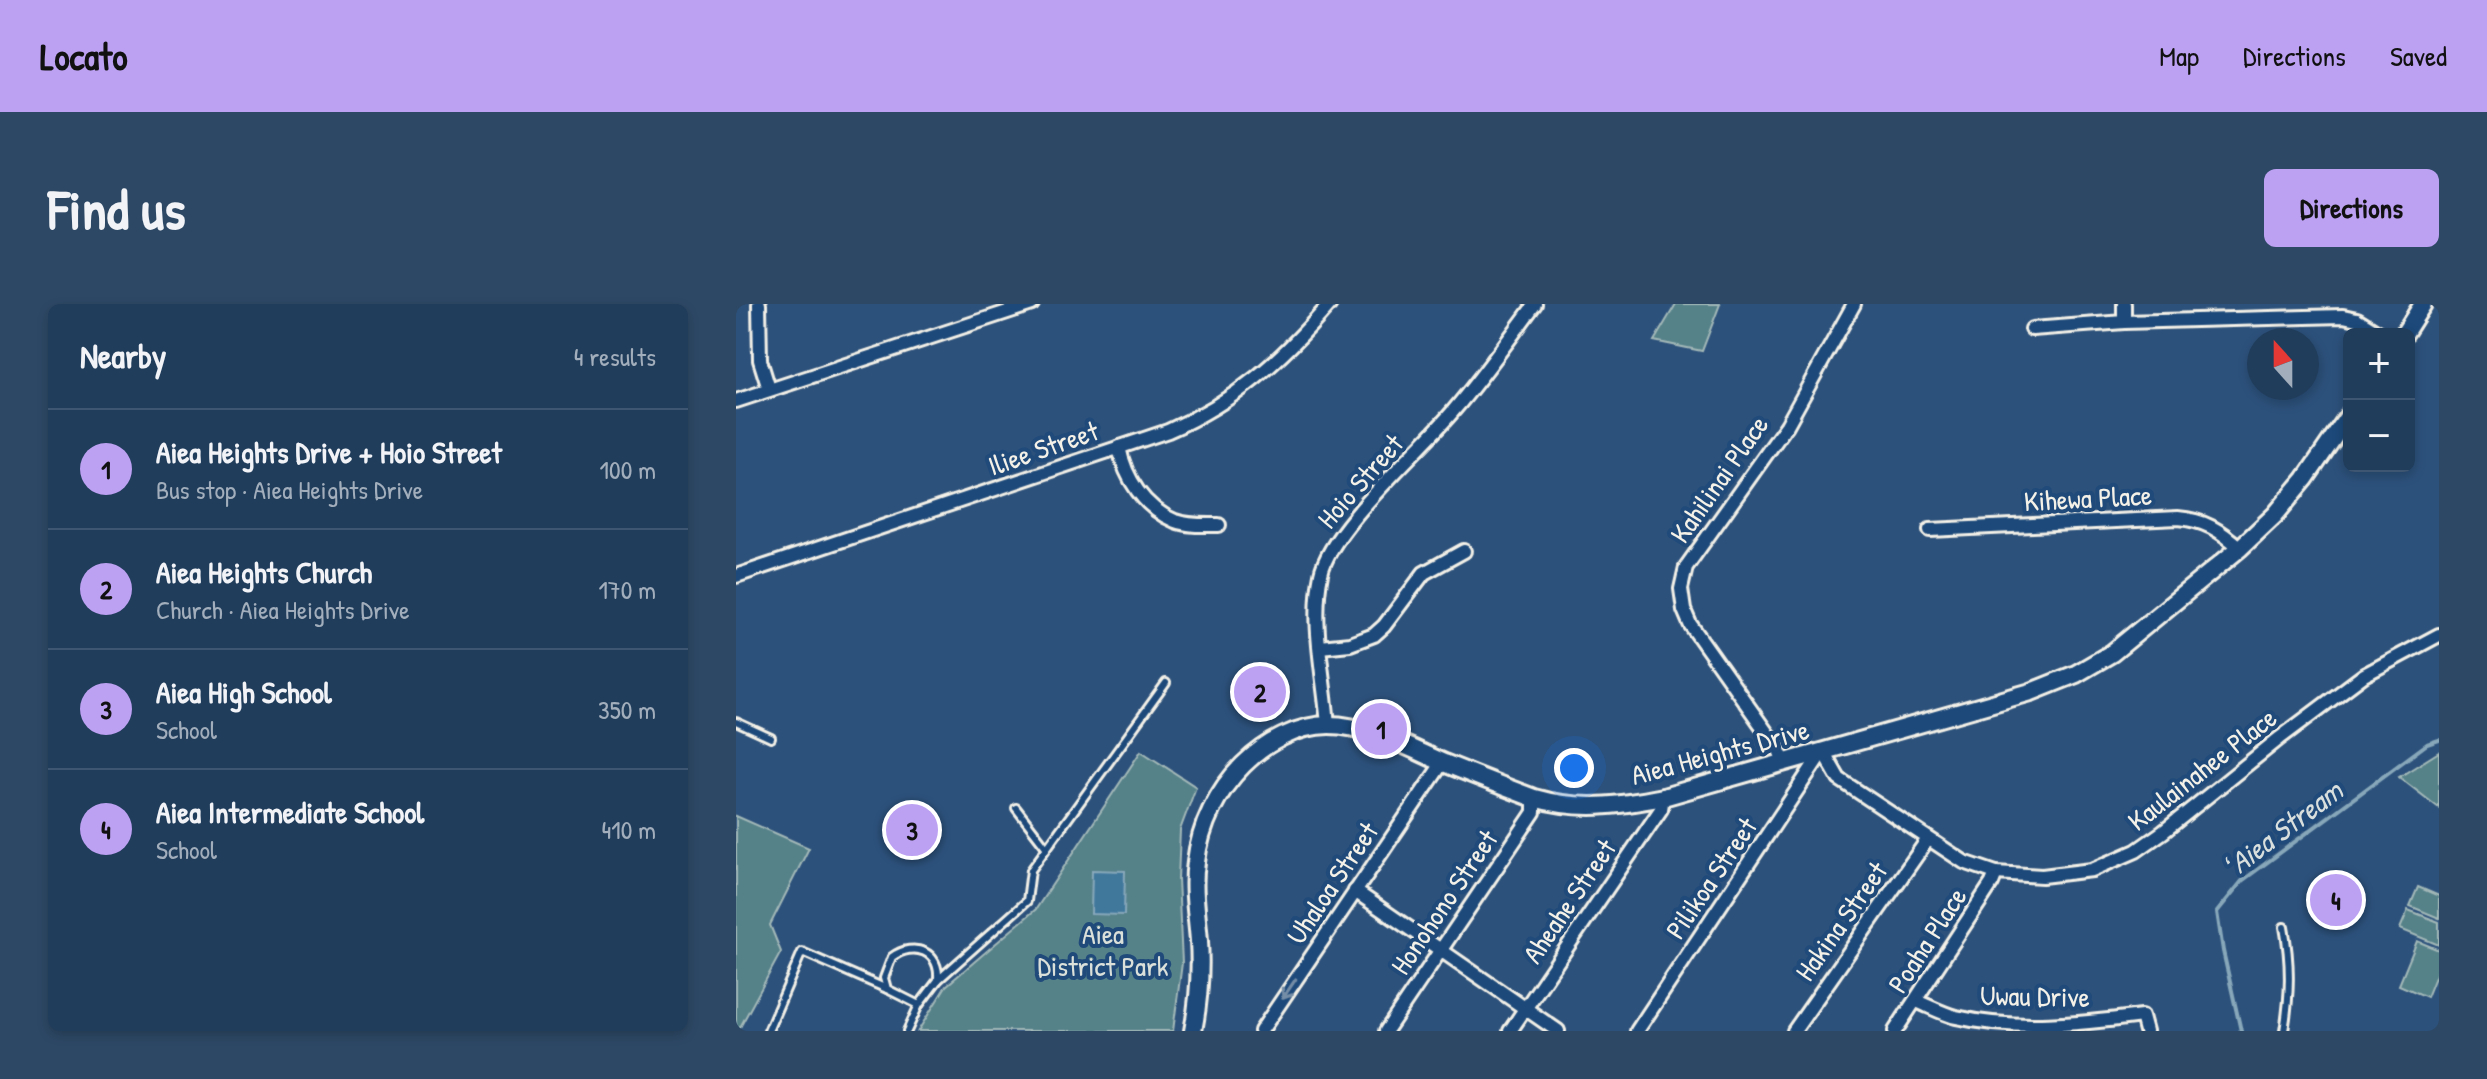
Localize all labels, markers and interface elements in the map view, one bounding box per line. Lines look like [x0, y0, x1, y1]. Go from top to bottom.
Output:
text: Locato [40, 30, 127, 82]
text: Map [2159, 37, 2199, 75]
text: Directions [2243, 37, 2346, 75]
text: Saved [2390, 37, 2447, 75]
button: Directions [2264, 169, 2439, 247]
text: Find us [48, 171, 186, 246]
north arrow [2247, 328, 2319, 400]
map controls [2343, 328, 2415, 472]
button: + [2343, 328, 2415, 400]
text: Nearby [80, 333, 166, 379]
text: 4 results [574, 339, 656, 374]
button: − [2343, 400, 2415, 472]
street label: Kahilinai Place [1661, 408, 1777, 550]
street label: Iliee Street [983, 411, 1104, 485]
street label: Hoio Street [1308, 425, 1412, 536]
text: Aiea Heights Drive + Hoio Street [156, 432, 502, 472]
text: 1 [101, 452, 111, 487]
text: 100 m [600, 452, 656, 487]
text: Bus stop · Aiea Heights Drive [156, 472, 423, 507]
street label: Kihewa Place [2023, 476, 2153, 520]
text: Aiea Heights Church [156, 552, 372, 592]
text: 2 [100, 572, 112, 607]
text: 170 m [598, 572, 656, 607]
text: Church · Aiea Heights Drive [156, 592, 409, 627]
pin: 2 [1234, 662, 1286, 722]
text: Aiea High School [156, 672, 332, 712]
text: 3 [100, 692, 112, 727]
text: 350 m [598, 692, 656, 727]
pin: 1 [1355, 699, 1407, 759]
street label: Kaulainahee Place [2120, 699, 2284, 839]
street label: Aiea Heights Drive [1627, 710, 1813, 794]
text: School [156, 712, 217, 747]
your location [1554, 748, 1594, 788]
water label: ʻAiea Stream [2216, 769, 2352, 886]
text: Aiea Intermediate School [156, 792, 424, 832]
pin: 3 [886, 800, 938, 860]
street label: Pilikoa Street [1656, 809, 1766, 946]
text: 4 [101, 812, 111, 847]
text: 410 m [602, 812, 656, 847]
street label: Uhaloa Street [1277, 814, 1387, 951]
street label: Honohono Street [1382, 822, 1507, 982]
street label: Aheahe Street [1514, 831, 1625, 971]
text: School [156, 832, 217, 867]
street label: Hakina Street [1786, 854, 1896, 988]
pin: 4 [2310, 870, 2362, 930]
street label: Poaha Place [1879, 880, 1975, 1000]
park label: Aiea District Park [1038, 915, 1169, 985]
street label: Uwau Drive [1980, 976, 2090, 1016]
one-way arrow [1281, 977, 1297, 1000]

